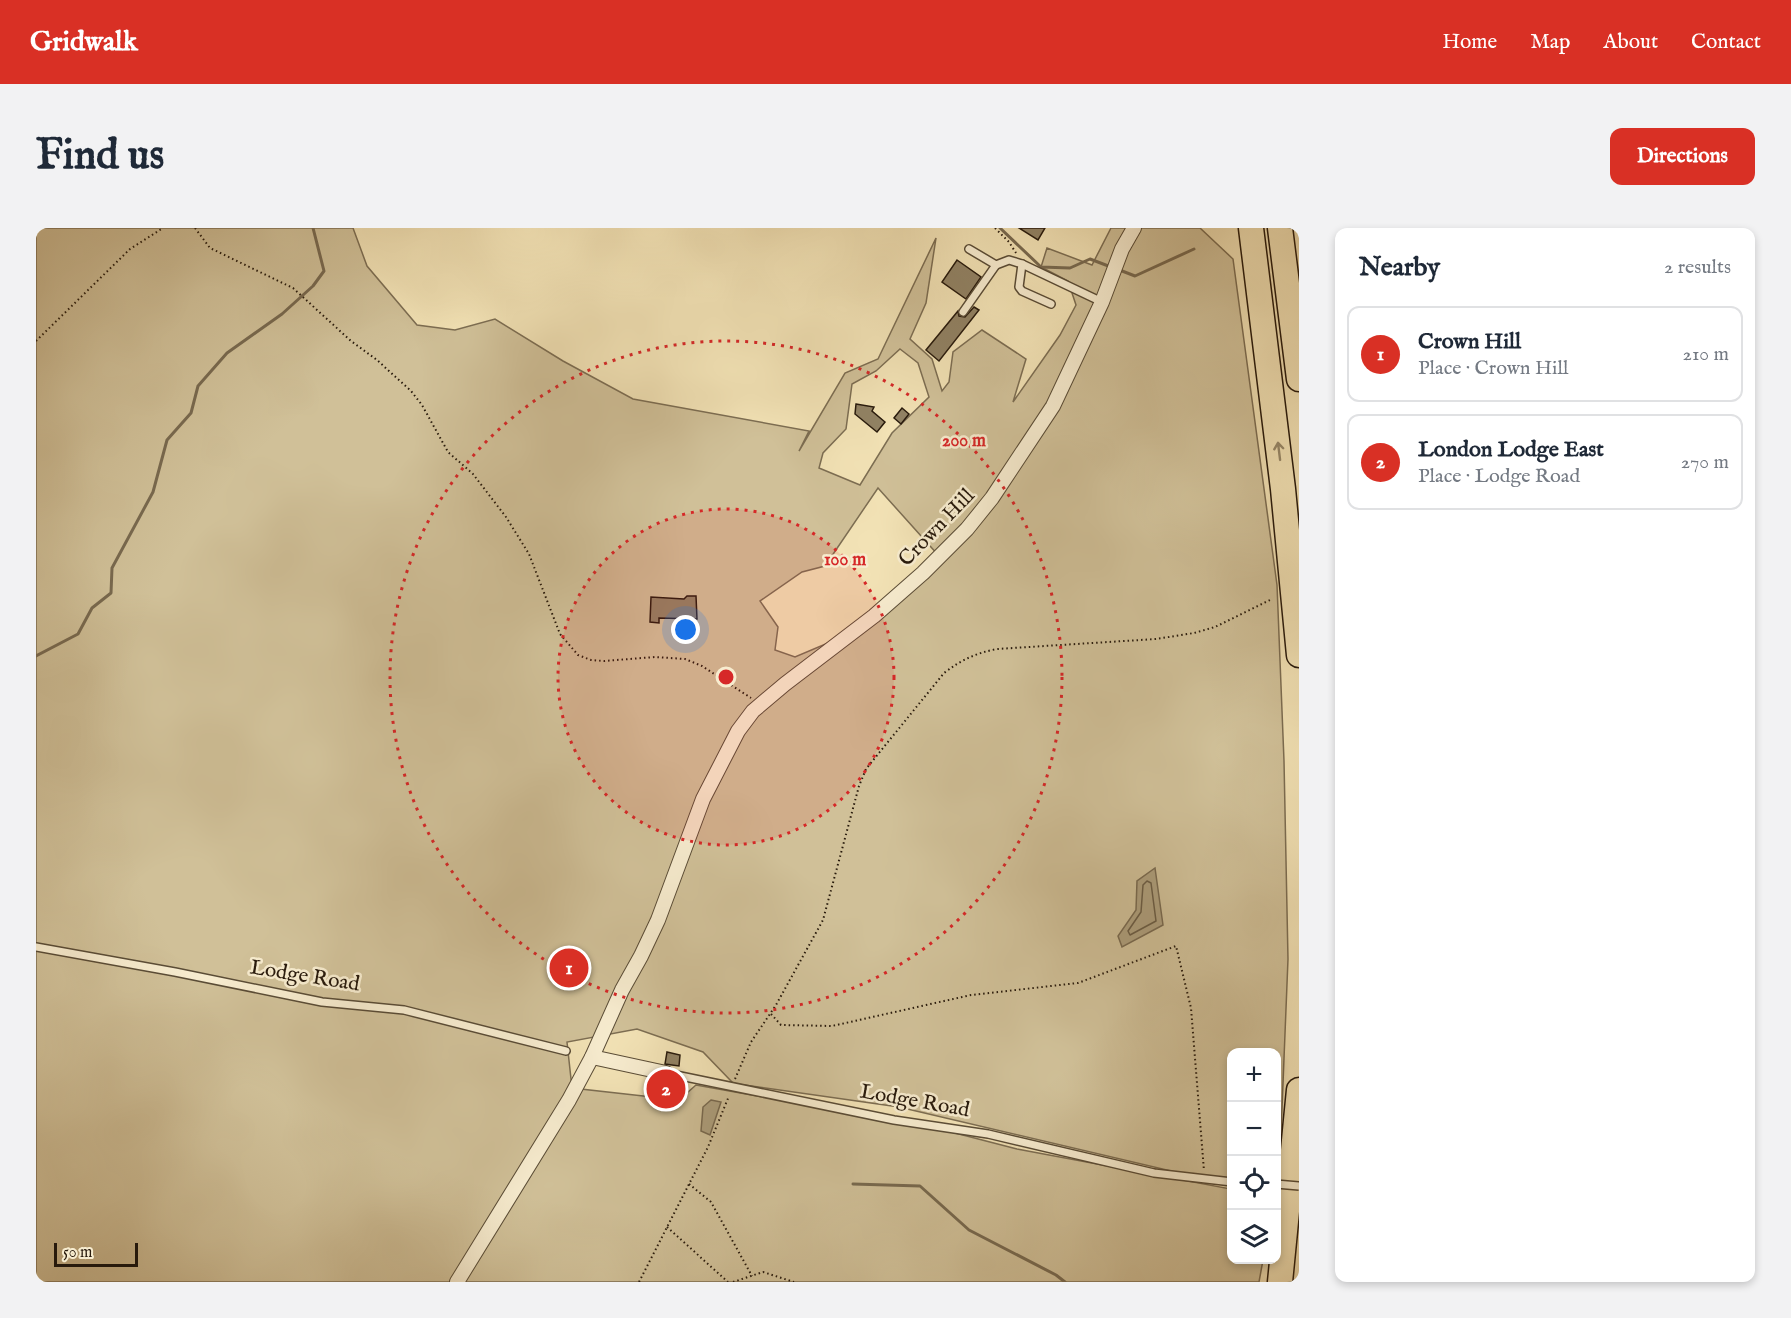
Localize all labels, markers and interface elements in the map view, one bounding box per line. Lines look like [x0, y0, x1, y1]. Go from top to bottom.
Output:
text: Gridwalk [30, 25, 138, 60]
text: Home [1442, 29, 1497, 56]
text: Map [1530, 29, 1570, 56]
text: About [1603, 29, 1658, 56]
text: Contact [1691, 29, 1761, 56]
button: Directions [1610, 128, 1755, 185]
text: Find us [36, 130, 164, 183]
text: Nearby [1359, 251, 1440, 284]
text: 2 results [1664, 255, 1731, 280]
text: Crown Hill [1418, 328, 1521, 356]
text: 1 [1377, 342, 1384, 367]
text: 210 m [1683, 342, 1729, 367]
text: Place · Crown Hill [1418, 356, 1568, 381]
text: 200 m [942, 430, 986, 453]
text: London Lodge East [1418, 436, 1604, 464]
one-way arrow [1273, 442, 1284, 461]
text: 2 [1376, 450, 1385, 475]
text: 270 m [1681, 450, 1729, 475]
text: Place · Lodge Road [1418, 464, 1580, 489]
street label: Crown Hill [893, 483, 981, 573]
text: 100 m [824, 549, 866, 572]
your location [671, 615, 700, 644]
centre of rings [716, 667, 736, 687]
pin: 1 [550, 946, 588, 990]
street label: Lodge Road [248, 954, 362, 999]
map controls [1227, 1048, 1281, 1264]
button: + [1227, 1048, 1281, 1102]
pin: 2 [646, 1066, 686, 1112]
street label: Lodge Road [858, 1079, 972, 1125]
button: − [1227, 1102, 1281, 1156]
button: locate [1227, 1156, 1281, 1210]
button: layers [1227, 1210, 1281, 1264]
scale bar [54, 1240, 138, 1268]
text: 50 m [63, 1243, 92, 1263]

